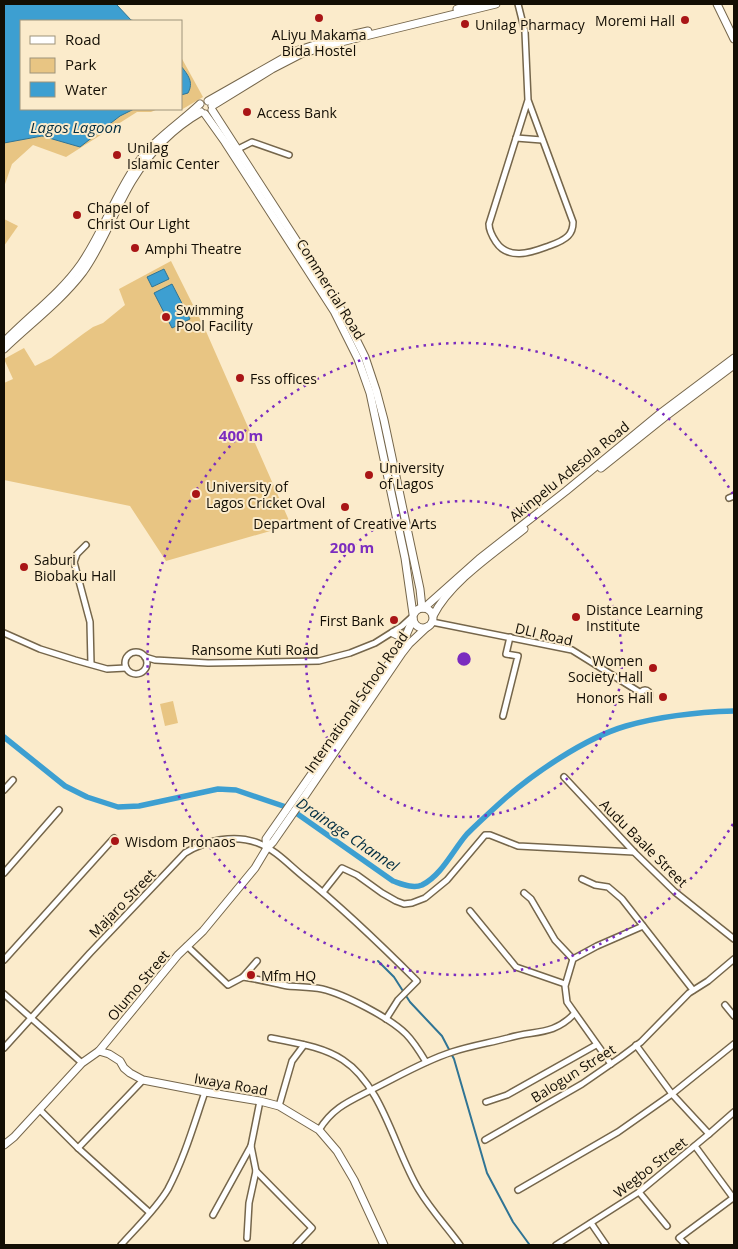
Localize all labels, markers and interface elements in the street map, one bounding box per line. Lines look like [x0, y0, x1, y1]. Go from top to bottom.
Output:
place label: Moremi Hall [595, 11, 675, 30]
marker: ALiyu Makama Bida Hostel [313, 12, 325, 24]
marker: Moremi Hall [679, 14, 691, 26]
place label: Unilag Pharmacy [475, 15, 586, 34]
marker: Unilag Pharmacy [459, 18, 471, 30]
legend [20, 20, 182, 110]
place label: ALiyu Makama Bida Hostel [271, 25, 367, 60]
text: Road [65, 29, 101, 49]
text: Park [65, 54, 96, 74]
text: Water [65, 79, 107, 99]
place label: Access Bank [257, 103, 338, 122]
marker: Access Bank [241, 106, 253, 118]
water label: Lagos Lagoon [30, 117, 122, 137]
place label: Unilag Islamic Center [127, 138, 220, 173]
marker: Unilag Islamic Center [111, 149, 123, 161]
place label: Chapel of Christ Our Light [87, 198, 190, 233]
marker: Chapel of Christ Our Light [71, 209, 83, 221]
street label: Commercial Road [292, 235, 370, 343]
place label: Amphi Theatre [145, 239, 242, 258]
marker: Amphi Theatre [129, 242, 141, 254]
place label: Swimming Pool Facility [176, 300, 254, 335]
marker: Swimming Pool Facility [160, 311, 172, 323]
place label: Fss offices [250, 369, 317, 388]
marker: Fss offices [234, 372, 246, 384]
street label: Akinpelu Adesola Road [505, 417, 633, 525]
text: 400 m [219, 425, 263, 445]
place label: University of Lagos [379, 458, 445, 493]
marker: University of Lagos [363, 469, 375, 481]
place label: University of Lagos Cricket Oval [206, 477, 325, 512]
marker: University of Lagos Cricket Oval [190, 488, 202, 500]
marker: Department of Creative Arts [339, 501, 351, 513]
place label: Department of Creative Arts [253, 514, 437, 533]
text: 200 m [330, 537, 374, 557]
place label: Saburi Biobaku Hall [34, 550, 116, 585]
marker: Saburi Biobaku Hall [18, 561, 30, 573]
place label: Distance Learning Institute [586, 600, 703, 635]
place label: First Bank [319, 611, 385, 630]
marker: Distance Learning Institute [570, 611, 582, 623]
marker: First Bank [388, 614, 400, 626]
street label: DLI Road [513, 618, 575, 650]
street label: International School Road [300, 628, 412, 776]
street label: Ransome Kuti Road [191, 640, 319, 659]
centre of rings [455, 650, 473, 668]
place label: Women Society Hall [568, 651, 643, 686]
marker: Women Society Hall [647, 662, 659, 674]
place label: Honors Hall [576, 688, 653, 707]
marker: Honors Hall [657, 691, 669, 703]
water label: Drainage Channel [293, 792, 404, 876]
street label: Audu Baale Street [596, 795, 692, 891]
place label: Wisdom Pronaos [125, 832, 236, 851]
marker: Wisdom Pronaos [109, 835, 121, 847]
street label: Majaro Street [84, 865, 160, 941]
street label: Olumo Street [103, 946, 173, 1024]
place label: Mfm HQ [261, 966, 316, 985]
marker: Mfm HQ [245, 969, 257, 981]
street label: Balogun Street [527, 1039, 619, 1107]
street label: Iwaya Road [193, 1068, 269, 1100]
street label: Wegbo Street [609, 1132, 691, 1202]

